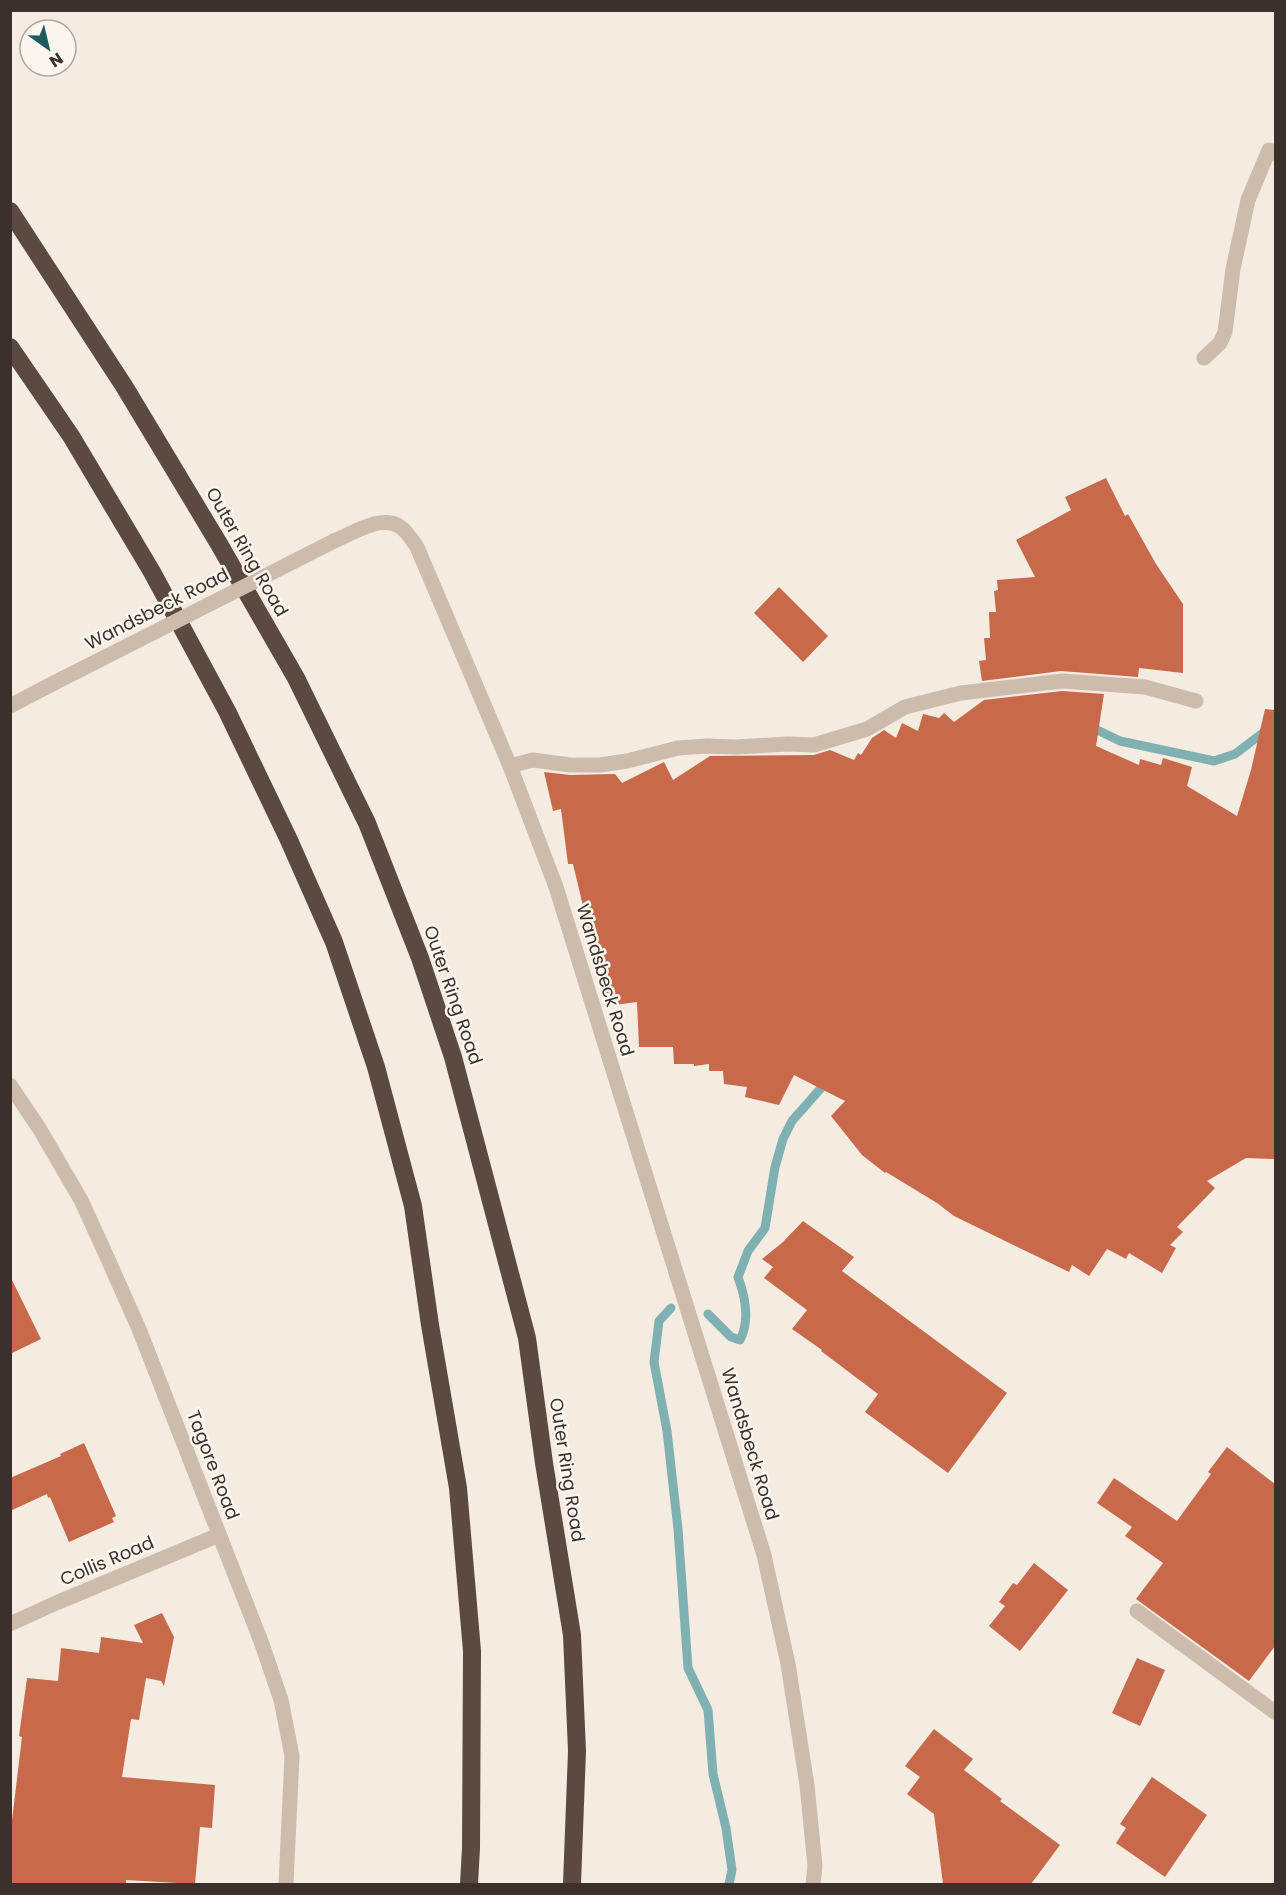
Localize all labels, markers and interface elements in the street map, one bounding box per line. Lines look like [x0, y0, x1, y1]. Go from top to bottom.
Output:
north arrow [18, 18, 78, 78]
text: N [45, 47, 68, 73]
street label: Outer Ring Road [200, 482, 295, 621]
street label: Wandsbeck Road [81, 562, 233, 656]
street label: Wandsbeck Road [570, 901, 641, 1059]
street label: Outer Ring Road [418, 922, 489, 1068]
street label: Wandsbeck Road [715, 1365, 786, 1523]
street label: Outer Ring Road [544, 1396, 591, 1544]
street label: Tagore Road [181, 1407, 246, 1523]
street label: Collis Road [56, 1530, 158, 1592]

